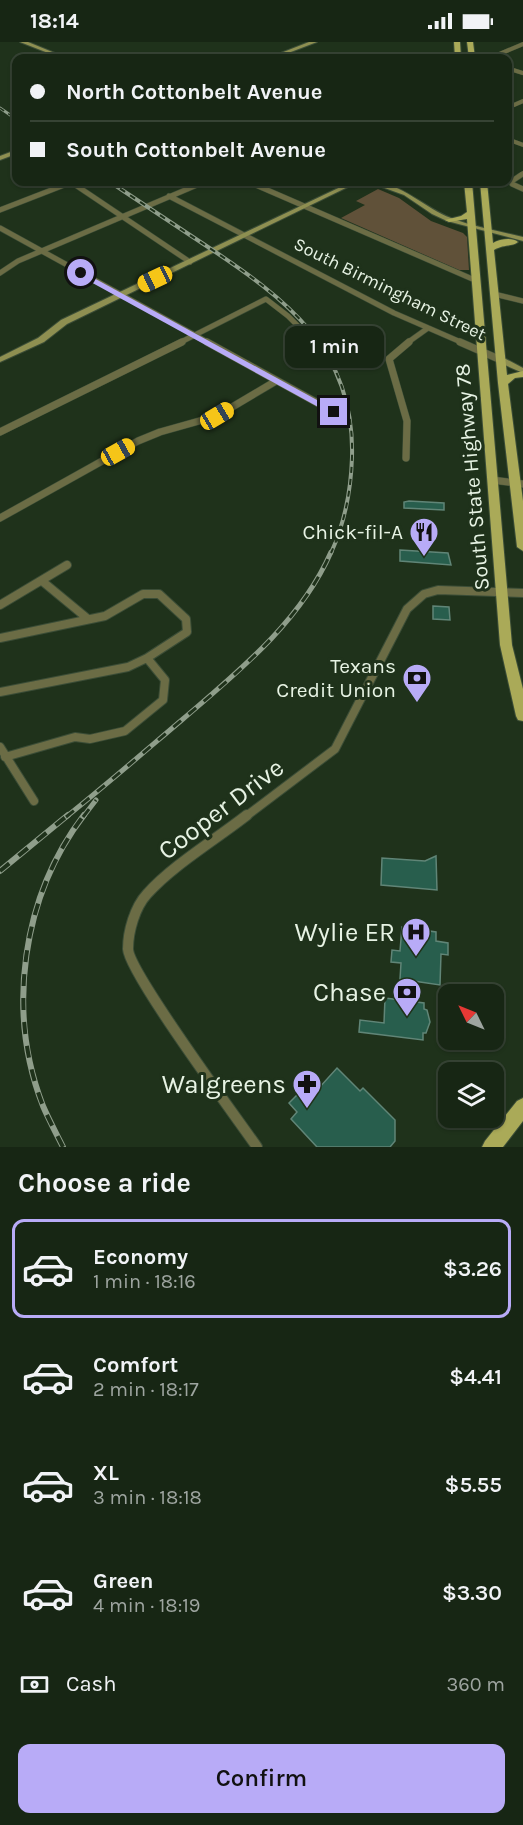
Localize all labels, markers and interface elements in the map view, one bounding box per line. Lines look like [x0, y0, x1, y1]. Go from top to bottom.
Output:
text: 18:14 [30, 8, 79, 34]
text: North Cottonbelt Avenue [66, 79, 322, 105]
text: South Cottonbelt Avenue [66, 137, 326, 163]
street label: South Birmingham Street [290, 233, 490, 345]
route start [67, 259, 94, 286]
car [135, 263, 175, 295]
callout: 1 min [284, 325, 384, 367]
text: 1 min [310, 335, 359, 358]
street label: South State Highway 78 [450, 363, 494, 591]
route end [320, 398, 347, 425]
car [197, 399, 237, 433]
car [98, 435, 138, 469]
restaurant icon: Chick-fil-A [408, 516, 440, 558]
place label: Chick-fil-A [303, 520, 403, 544]
place label: Texans Credit Union [276, 654, 396, 702]
bank icon: Texans Credit Union [401, 662, 433, 704]
street label: Cooper Drive [152, 752, 290, 866]
hospital icon: Wylie ER [400, 916, 432, 958]
place label: Wylie ER [295, 917, 395, 948]
bank icon: Chase [391, 976, 423, 1018]
place label: Chase [313, 977, 386, 1008]
north arrow [438, 984, 504, 1050]
map controls [438, 984, 504, 1128]
button: layers [438, 1062, 504, 1128]
pharmacy icon: Walgreens [291, 1068, 323, 1110]
place label: Walgreens [162, 1069, 286, 1100]
text: Choose a ride [18, 1167, 191, 1199]
icon: car [21, 1242, 75, 1296]
text: Economy [93, 1244, 188, 1270]
text: $3.26 [443, 1256, 502, 1282]
text: 1 min · 18:16 [93, 1270, 196, 1293]
icon: car [21, 1350, 75, 1404]
text: Comfort [93, 1352, 178, 1378]
text: $4.41 [449, 1364, 502, 1390]
text: 2 min · 18:17 [93, 1378, 199, 1401]
icon: car [21, 1458, 75, 1512]
text: XL [93, 1460, 119, 1486]
text: $5.55 [445, 1472, 502, 1498]
text: 3 min · 18:18 [93, 1486, 202, 1509]
icon: car [21, 1566, 75, 1620]
text: Green [93, 1568, 154, 1594]
text: $3.30 [442, 1580, 502, 1606]
text: 4 min · 18:19 [93, 1594, 200, 1617]
icon: cash [18, 1668, 51, 1701]
text: Cash [66, 1671, 116, 1697]
text: 360 m [446, 1673, 505, 1696]
button: Confirm [18, 1744, 505, 1813]

